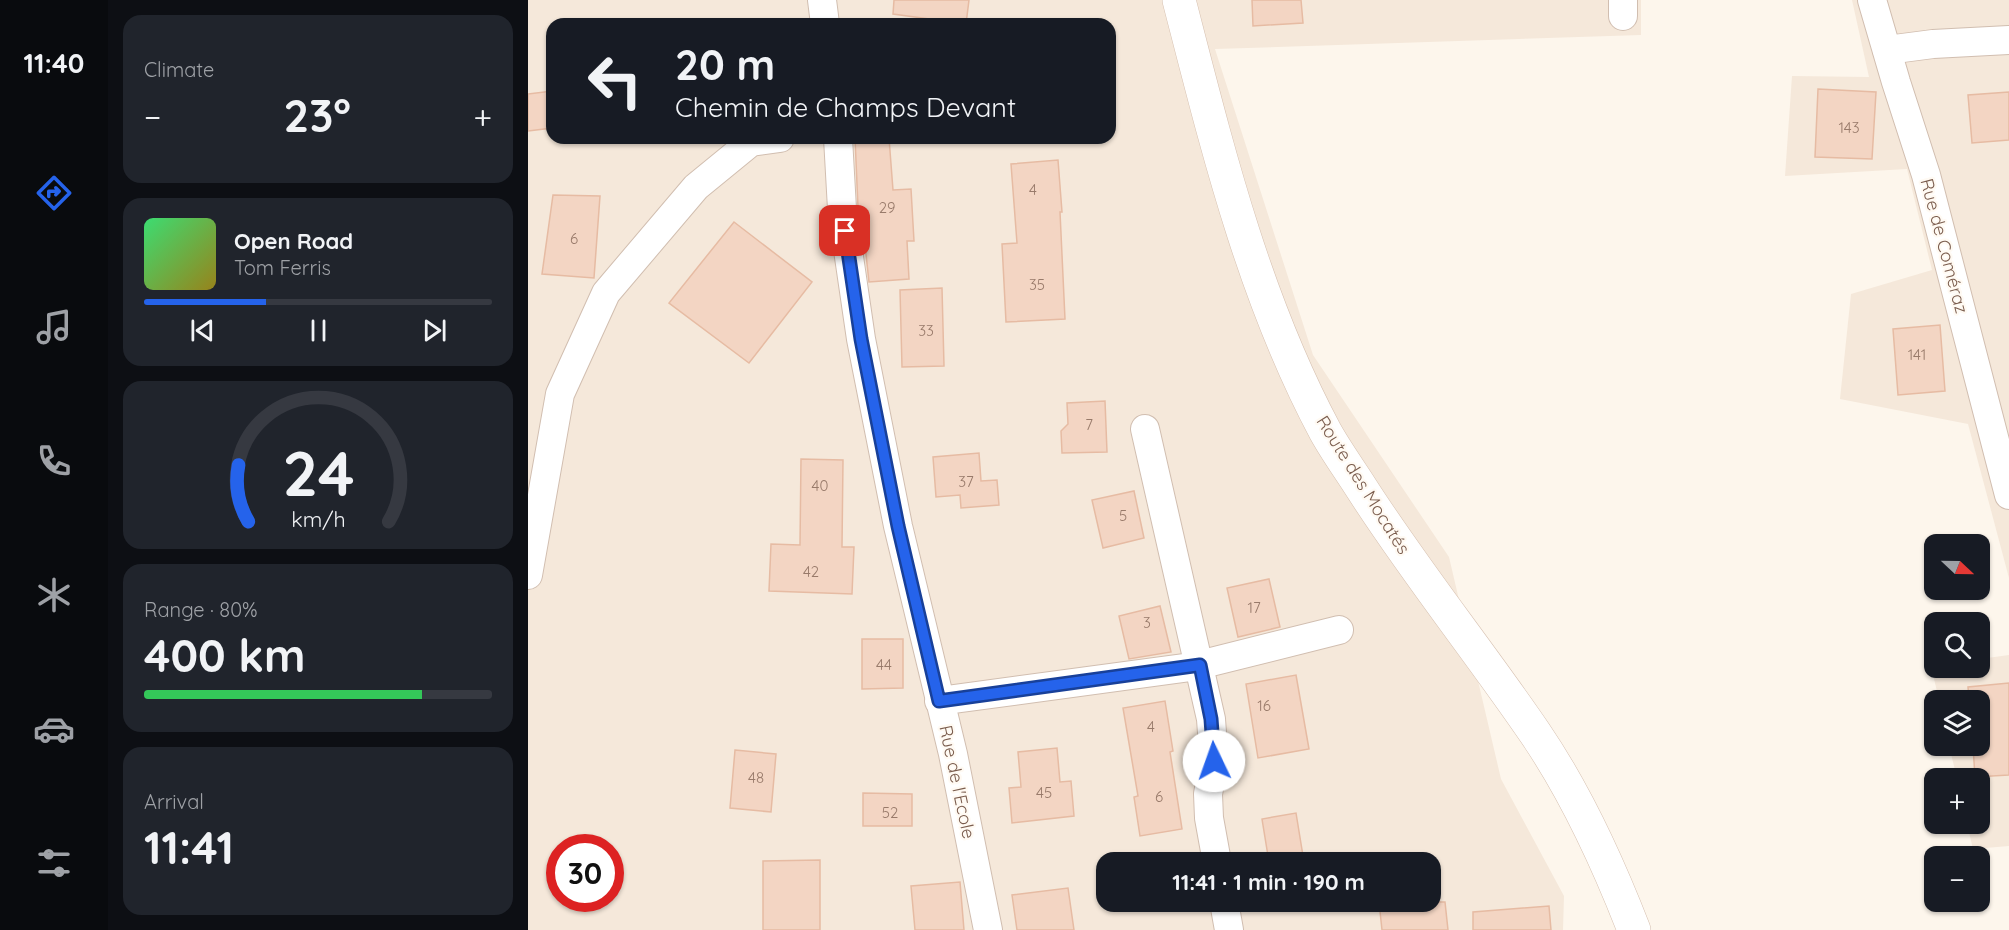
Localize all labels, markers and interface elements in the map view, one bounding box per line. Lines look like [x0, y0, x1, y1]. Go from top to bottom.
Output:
text: 20 m [675, 38, 775, 91]
icon: left [576, 42, 654, 120]
text: 11:40 [24, 46, 84, 80]
text: Climate [144, 57, 214, 82]
text: 23° [284, 87, 351, 143]
text: Chemin de Champs Devant [675, 90, 1016, 124]
text: − [144, 96, 161, 137]
text: + [473, 96, 492, 137]
house number: 143 [1838, 118, 1860, 137]
icon: directions [33, 172, 75, 214]
street label: Rue de Coméraz [1915, 176, 1974, 316]
house number: 4 [1029, 180, 1037, 199]
house number: 29 [879, 198, 895, 217]
pin [819, 205, 870, 256]
icon: arrive [828, 214, 861, 247]
text: Open Road [234, 227, 353, 255]
house number: 6 [570, 229, 578, 248]
text: Tom Ferris [234, 255, 331, 280]
house number: 35 [1029, 275, 1045, 294]
icon: music [33, 306, 75, 348]
icon: previous [186, 314, 219, 347]
icon: pause [302, 314, 335, 347]
icon: next [418, 314, 451, 347]
house number: 33 [918, 321, 934, 340]
house number: 141 [1908, 345, 1926, 364]
street label: Route des Mocatés [1311, 411, 1415, 558]
house number: 7 [1085, 415, 1093, 434]
text: 24 [282, 434, 354, 512]
icon: phone [33, 440, 75, 482]
house number: 37 [958, 472, 974, 491]
house number: 40 [812, 476, 828, 495]
text: km/h [291, 506, 345, 532]
house number: 5 [1119, 506, 1127, 525]
north arrow [1924, 534, 1990, 600]
map controls [1924, 534, 1990, 912]
house number: 42 [803, 562, 819, 581]
icon: climate [33, 574, 75, 616]
text: Range · 80% [144, 597, 258, 622]
house number: 17 [1247, 598, 1261, 617]
button: search [1924, 612, 1990, 678]
house number: 3 [1143, 613, 1151, 632]
text: 400 km [144, 627, 305, 683]
house number: 44 [876, 655, 892, 674]
button: layers [1924, 690, 1990, 756]
house number: 16 [1257, 696, 1271, 715]
icon: car [33, 708, 75, 750]
house number: 4 [1147, 717, 1155, 736]
street label: Rue de l'Ecole [934, 723, 981, 841]
position arrow [1182, 729, 1246, 793]
house number: 48 [748, 768, 764, 787]
button: + [1924, 768, 1990, 834]
house number: 45 [1036, 783, 1052, 802]
house number: 6 [1155, 787, 1163, 806]
text: Arrival [144, 789, 204, 814]
house number: 52 [882, 803, 898, 822]
text: 11:41 [144, 819, 234, 875]
speed limit sign: 30 [546, 834, 624, 912]
icon: filters [33, 842, 75, 884]
button: − [1924, 846, 1990, 912]
text: 11:41 · 1 min · 190 m [1172, 868, 1365, 896]

